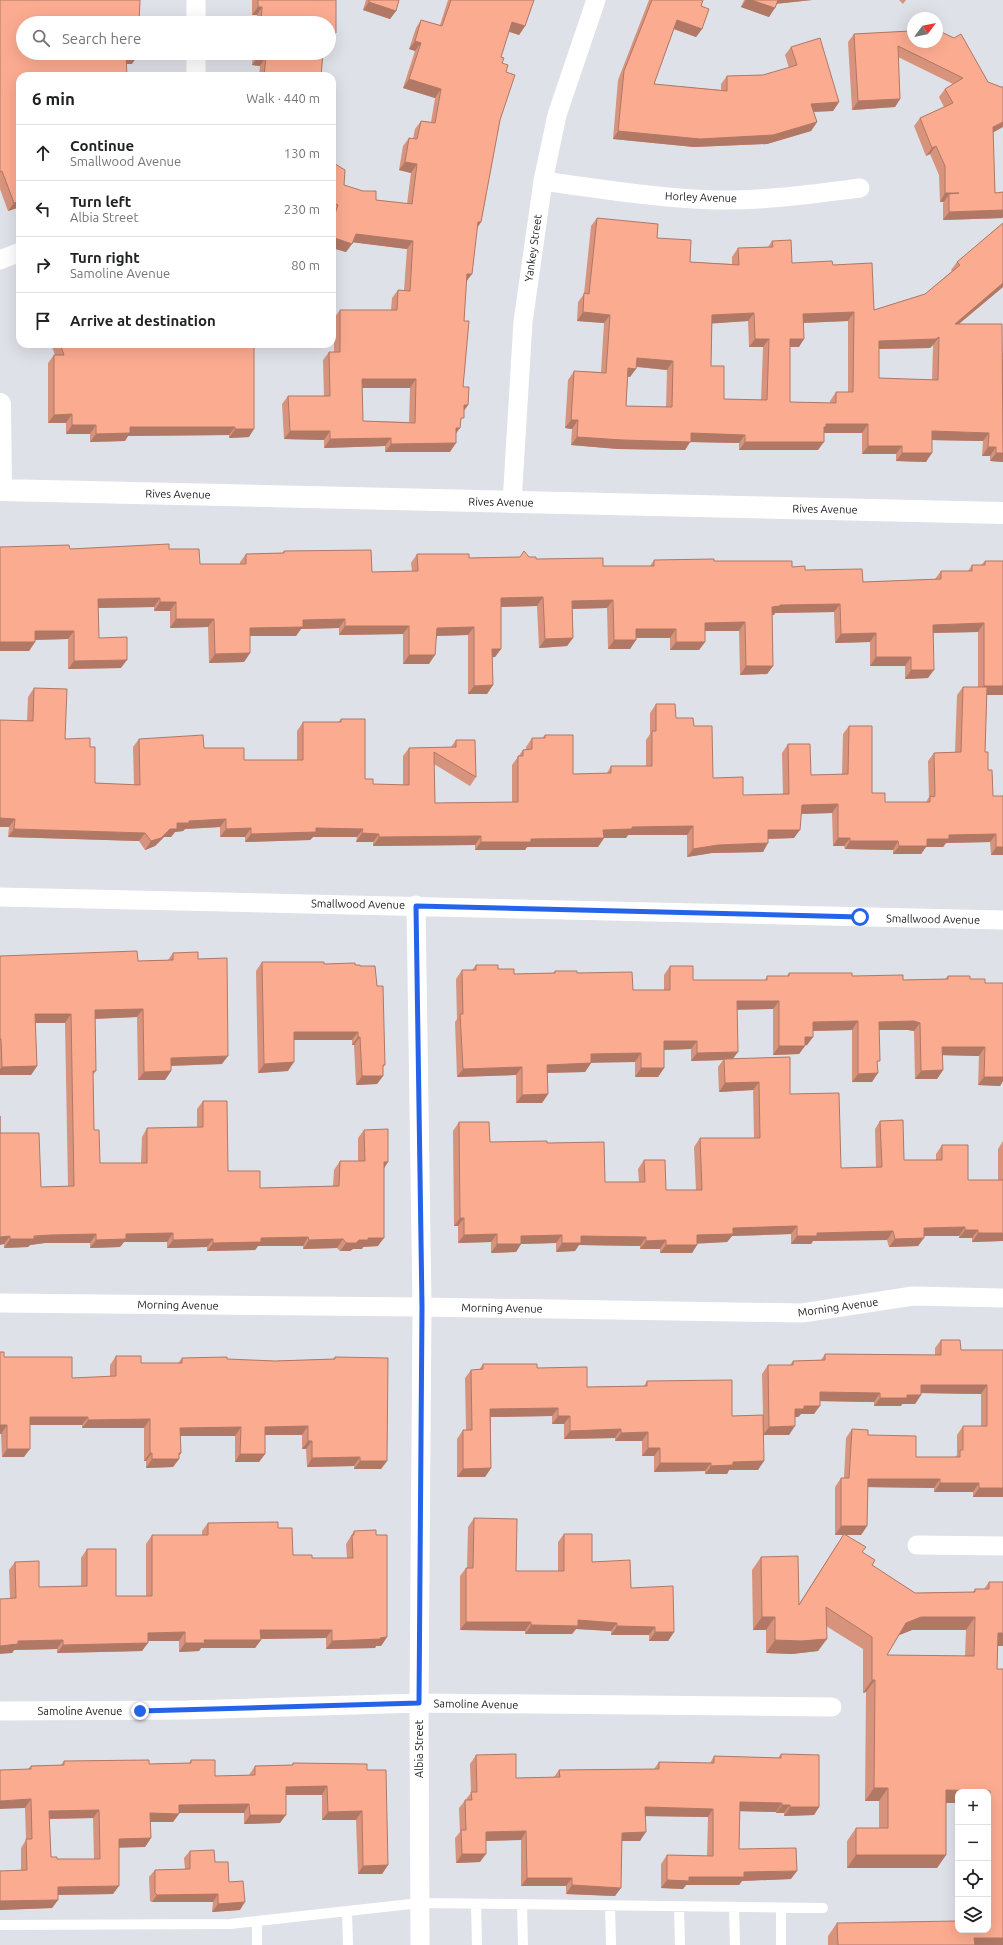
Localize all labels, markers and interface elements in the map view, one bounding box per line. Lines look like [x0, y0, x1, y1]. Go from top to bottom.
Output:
north arrow [907, 12, 943, 48]
search box [16, 16, 336, 60]
icon: search [30, 27, 52, 49]
text: Search here [62, 30, 141, 47]
text: 6 min [32, 89, 75, 108]
text: Walk · 440 m [246, 91, 320, 105]
text: Continue [70, 137, 134, 154]
icon: ahead [32, 142, 54, 164]
text: 130 m [284, 146, 320, 160]
text: Smallwood Avenue [70, 154, 181, 168]
street label: Horley Avenue [665, 190, 737, 204]
text: Turn left [70, 193, 131, 210]
icon: left [32, 198, 54, 220]
text: 230 m [284, 202, 320, 216]
text: Albia Street [70, 210, 139, 224]
street label: Yankey Street [522, 213, 544, 282]
text: Turn right [70, 249, 140, 266]
icon: right [32, 254, 54, 276]
text: 80 m [291, 258, 320, 272]
text: Samoline Avenue [70, 266, 170, 280]
icon: arrive [32, 310, 54, 332]
text: Arrive at destination [70, 312, 216, 329]
street label: Rives Avenue [145, 487, 211, 501]
street label: Rives Avenue [468, 495, 534, 509]
street label: Rives Avenue [792, 502, 858, 516]
street label: Smallwood Avenue [311, 897, 405, 911]
route start [851, 908, 869, 926]
street label: Smallwood Avenue [886, 912, 980, 926]
street label: Morning Avenue [797, 1295, 879, 1319]
street label: Morning Avenue [137, 1298, 219, 1312]
street label: Morning Avenue [461, 1301, 543, 1315]
street label: Samoline Avenue [433, 1697, 519, 1711]
route end [131, 1702, 149, 1720]
street label: Samoline Avenue [38, 1705, 122, 1717]
street label: Albia Street [413, 1719, 425, 1778]
map controls [955, 1789, 991, 1933]
button: + [955, 1789, 991, 1825]
button: − [955, 1825, 991, 1861]
button: locate [955, 1861, 991, 1897]
button: layers [955, 1897, 991, 1933]

